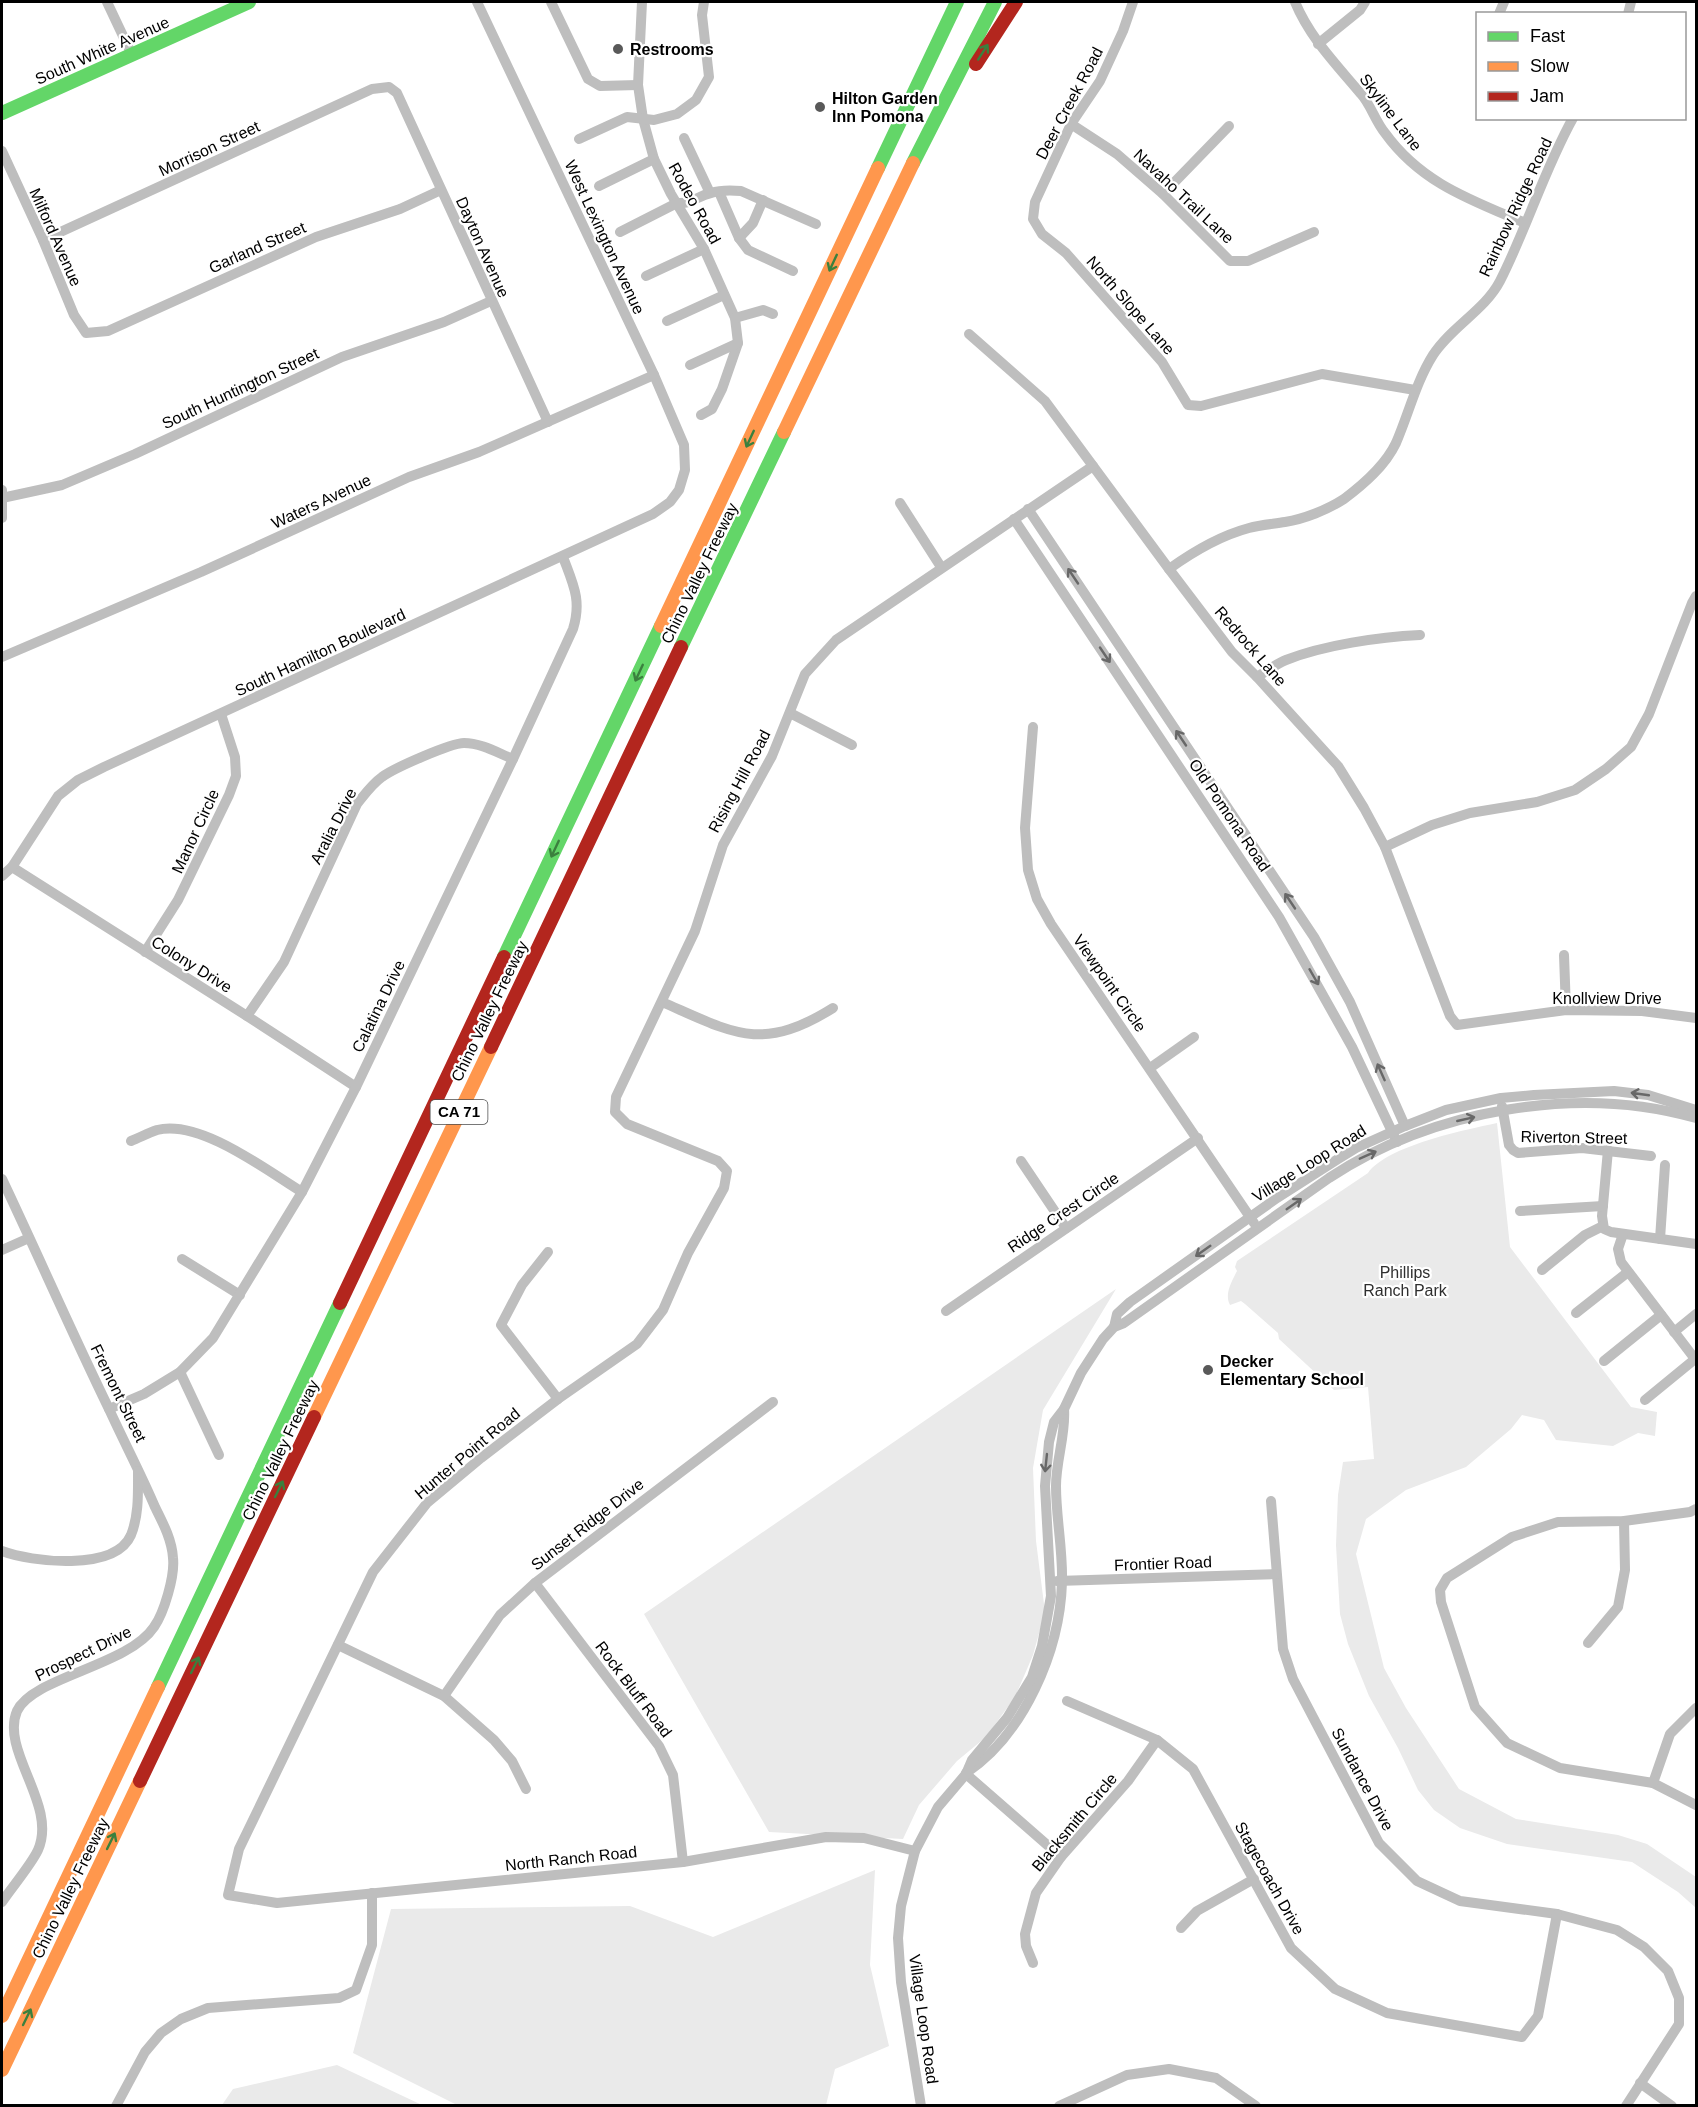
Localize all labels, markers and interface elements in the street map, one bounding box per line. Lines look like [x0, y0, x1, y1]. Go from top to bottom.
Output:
legend [1476, 12, 1686, 120]
street label: South White Avenue [33, 13, 172, 88]
text: Fast [1530, 26, 1565, 46]
place label: Restrooms [630, 41, 714, 58]
marker: Restrooms [611, 42, 625, 56]
one-way arrow [978, 44, 990, 61]
street label: Deer Creek Road [1033, 44, 1106, 162]
text: Slow [1530, 56, 1570, 76]
street label: Skyline Lane [1356, 71, 1425, 154]
text: Jam [1530, 86, 1564, 106]
place label: Hilton Garden Inn Pomona [832, 90, 938, 125]
marker: Hilton Garden Inn Pomona [813, 100, 827, 114]
street label: Morrison Street [156, 117, 263, 179]
street label: Rainbow Ridge Road [1476, 135, 1555, 279]
street label: Navaho Trail Lane [1130, 146, 1237, 247]
street label: West Lexington Avenue [561, 158, 648, 317]
street label: Rodeo Road [665, 160, 724, 247]
street label: Milford Avenue [26, 186, 85, 289]
street label: Dayton Avenue [453, 194, 512, 300]
street label: Garland Street [206, 218, 309, 276]
street label: North Slope Lane [1083, 253, 1178, 358]
one-way arrow [827, 254, 839, 272]
street label: South Huntington Street [159, 344, 322, 432]
one-way arrow [743, 430, 755, 448]
street label: Waters Avenue [269, 471, 374, 532]
street label: Chino Valley Freeway [658, 500, 741, 646]
one-way arrow [1067, 569, 1079, 585]
street label: Redrock Lane [1212, 603, 1290, 690]
street label: South Hamilton Boulevard [232, 605, 408, 699]
one-way arrow [1099, 646, 1111, 662]
one-way arrow [632, 663, 644, 681]
street label: Rising Hill Road [705, 727, 774, 835]
one-way arrow [1175, 730, 1188, 747]
street label: Old Pomona Road [1186, 756, 1273, 875]
street label: Aralia Drive [307, 785, 360, 867]
street label: Manor Circle [169, 786, 222, 876]
one-way arrow [549, 839, 561, 857]
one-way arrow [1284, 893, 1296, 909]
street label: Viewpoint Circle [1070, 932, 1149, 1035]
street label: Colony Drive [148, 933, 235, 996]
street label: Chino Valley Freeway [448, 938, 531, 1084]
street label: Calatina Drive [349, 957, 408, 1055]
one-way arrow [1308, 968, 1320, 985]
street label: Knollview Drive [1552, 990, 1662, 1007]
one-way arrow [1375, 1064, 1387, 1082]
one-way arrow [1631, 1089, 1651, 1100]
road number: CA 71 [430, 1100, 488, 1124]
one-way arrow [1456, 1112, 1475, 1124]
street label: Village Loop Road [1249, 1122, 1369, 1205]
street label: Riverton Street [1520, 1128, 1628, 1147]
one-way arrow [1359, 1148, 1377, 1160]
street label: Ridge Crest Circle [1005, 1169, 1122, 1256]
one-way arrow [1285, 1198, 1301, 1210]
one-way arrow [1195, 1245, 1211, 1257]
park label: Phillips Ranch Park [1363, 1264, 1448, 1299]
street label: Fremont Street [88, 1342, 150, 1445]
place label: Decker Elementary School [1220, 1353, 1364, 1388]
marker: Decker Elementary School [1201, 1363, 1215, 1377]
street label: Chino Valley Freeway [239, 1377, 322, 1523]
street label: Hunter Point Road [411, 1405, 523, 1502]
one-way arrow [1040, 1453, 1051, 1473]
street label: Sunset Ridge Drive [528, 1475, 647, 1574]
one-way arrow [274, 1480, 286, 1498]
street label: Frontier Road [1114, 1553, 1212, 1574]
street label: Prospect Drive [32, 1623, 134, 1684]
street label: Rock Bluff Road [592, 1638, 675, 1740]
one-way arrow [189, 1656, 201, 1674]
street label: Sundance Drive [1328, 1725, 1397, 1834]
street label: Blacksmith Circle [1028, 1770, 1120, 1875]
street label: Chino Valley Freeway [29, 1815, 112, 1961]
street label: Stagecoach Drive [1232, 1819, 1308, 1938]
one-way arrow [105, 1832, 117, 1850]
street label: North Ranch Road [504, 1843, 638, 1874]
street label: Village Loop Road [906, 1953, 941, 2085]
one-way arrow [21, 2008, 33, 2026]

